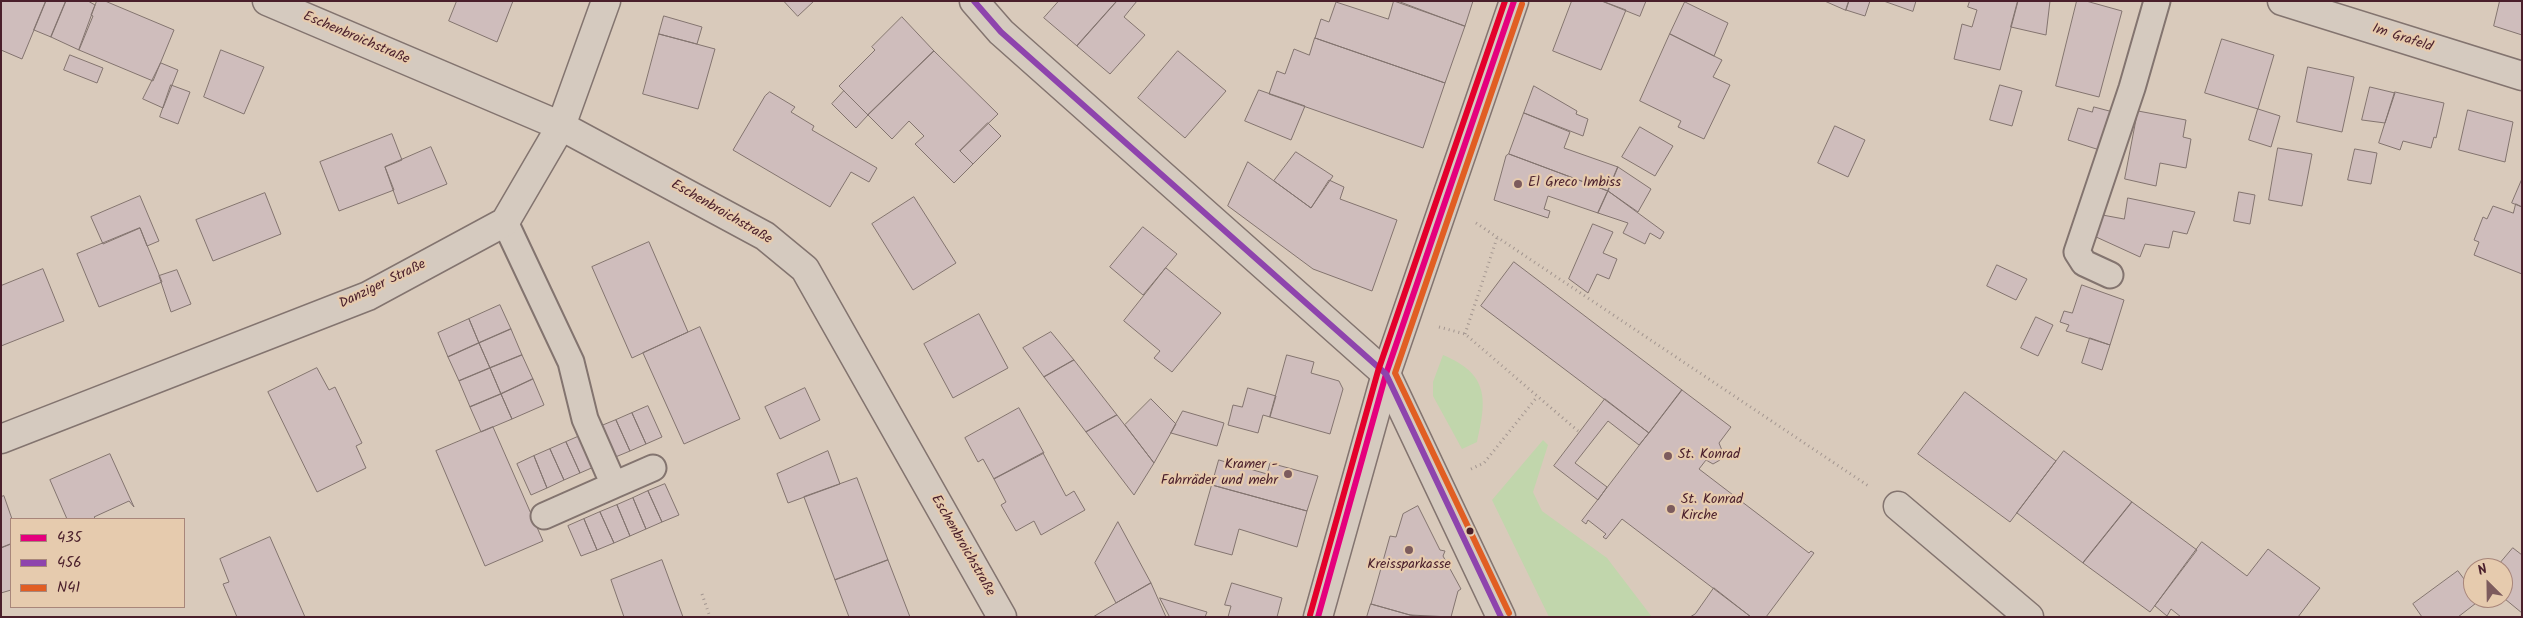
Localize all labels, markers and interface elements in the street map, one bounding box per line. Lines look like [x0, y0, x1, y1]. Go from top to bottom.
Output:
street label: Eschenbroichstraße [300, 9, 412, 69]
street label: Im Grafeld [2370, 21, 2434, 57]
place label: El Greco Imbiss [1528, 176, 1621, 192]
street label: Eschenbroichstraße [667, 177, 775, 249]
marker: El Greco Imbiss [1512, 178, 1524, 190]
street label: Danziger Straße [337, 257, 429, 313]
place label: St. Konrad [1678, 448, 1740, 464]
marker: St. Konrad [1662, 450, 1674, 462]
place label: Kramer - Fahrräder und mehr [1161, 458, 1278, 491]
marker: Kramer - Fahrräder und mehr [1282, 468, 1294, 480]
street label: Eschenbroichstraße [926, 492, 998, 600]
place label: St. Konrad Kirche [1681, 493, 1743, 526]
marker: St. Konrad Kirche [1665, 503, 1677, 515]
legend [10, 518, 185, 608]
text: 435 [57, 526, 82, 550]
unlabelled marker [1465, 526, 1475, 536]
marker: Kreissparkasse [1403, 544, 1415, 556]
text: 456 [57, 551, 82, 575]
place label: Kreissparkasse [1367, 558, 1451, 574]
north arrow [2463, 558, 2513, 608]
text: N [2474, 558, 2491, 582]
text: N41 [57, 576, 80, 600]

